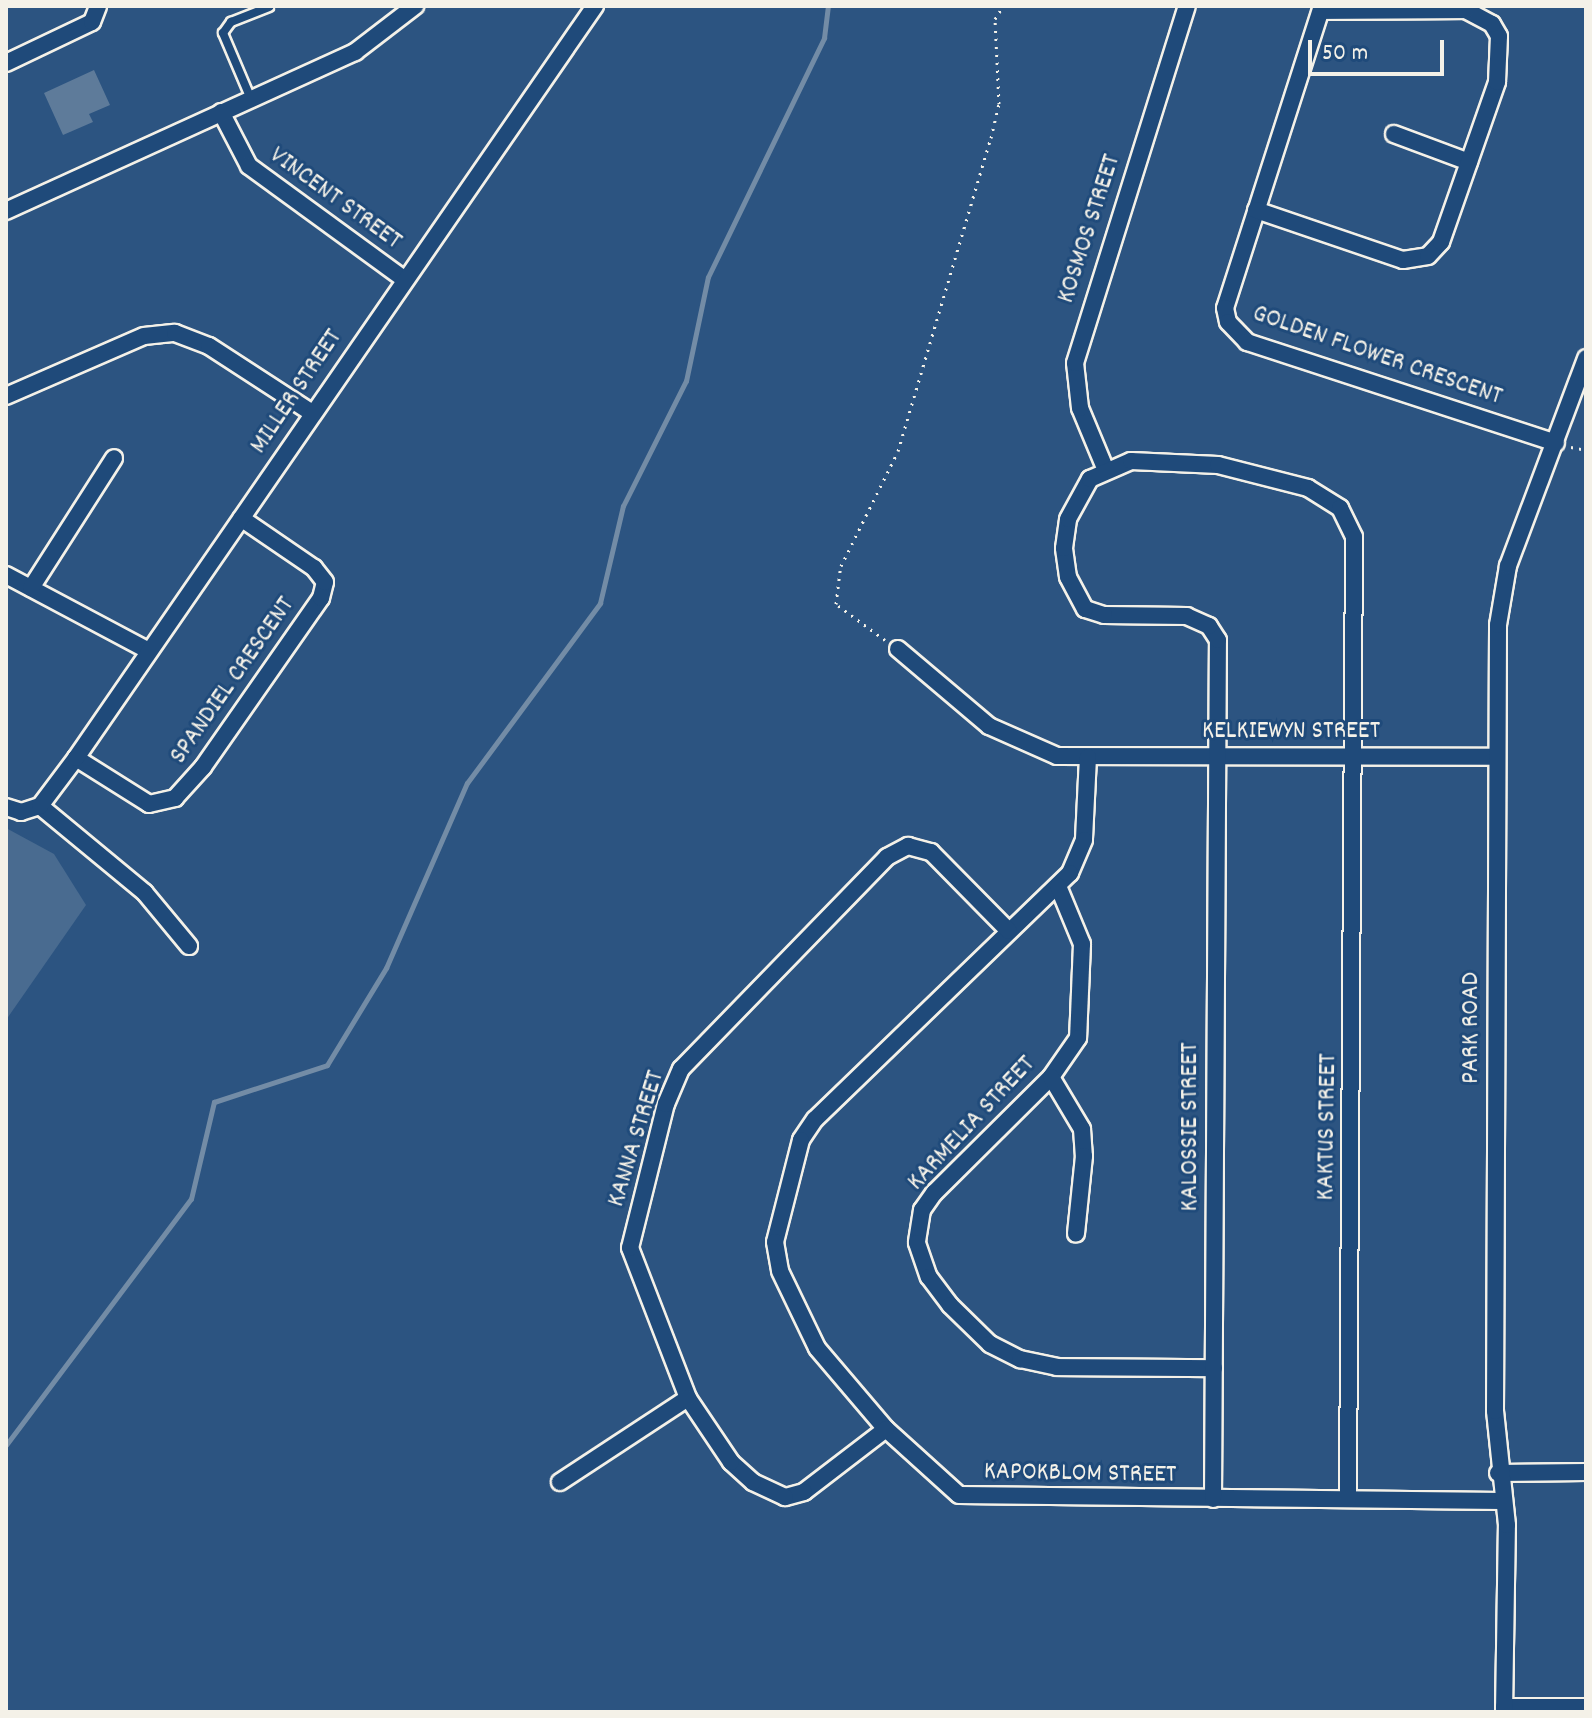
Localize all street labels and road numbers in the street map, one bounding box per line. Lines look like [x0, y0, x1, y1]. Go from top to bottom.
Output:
street label: VINCENT STREET [263, 141, 407, 257]
street label: KOSMOS STREET [1051, 151, 1129, 307]
street label: GOLDEN FLOWER CRESCENT [1248, 299, 1506, 413]
street label: MILLER STREET [244, 324, 350, 460]
street label: SPANDIEL CRESCENT [164, 591, 302, 771]
street label: KELKIEWYN STREET [1202, 716, 1380, 748]
street label: PARK ROAD [1456, 972, 1488, 1084]
street label: KALOSSIE STREET [1175, 1042, 1207, 1212]
street label: KARMELIA STREET [901, 1050, 1043, 1198]
street label: KAKTUS STREET [1311, 1053, 1345, 1201]
street label: KANNA STREET [602, 1067, 672, 1211]
street label: KAPOKBLOM STREET [983, 1457, 1177, 1491]

